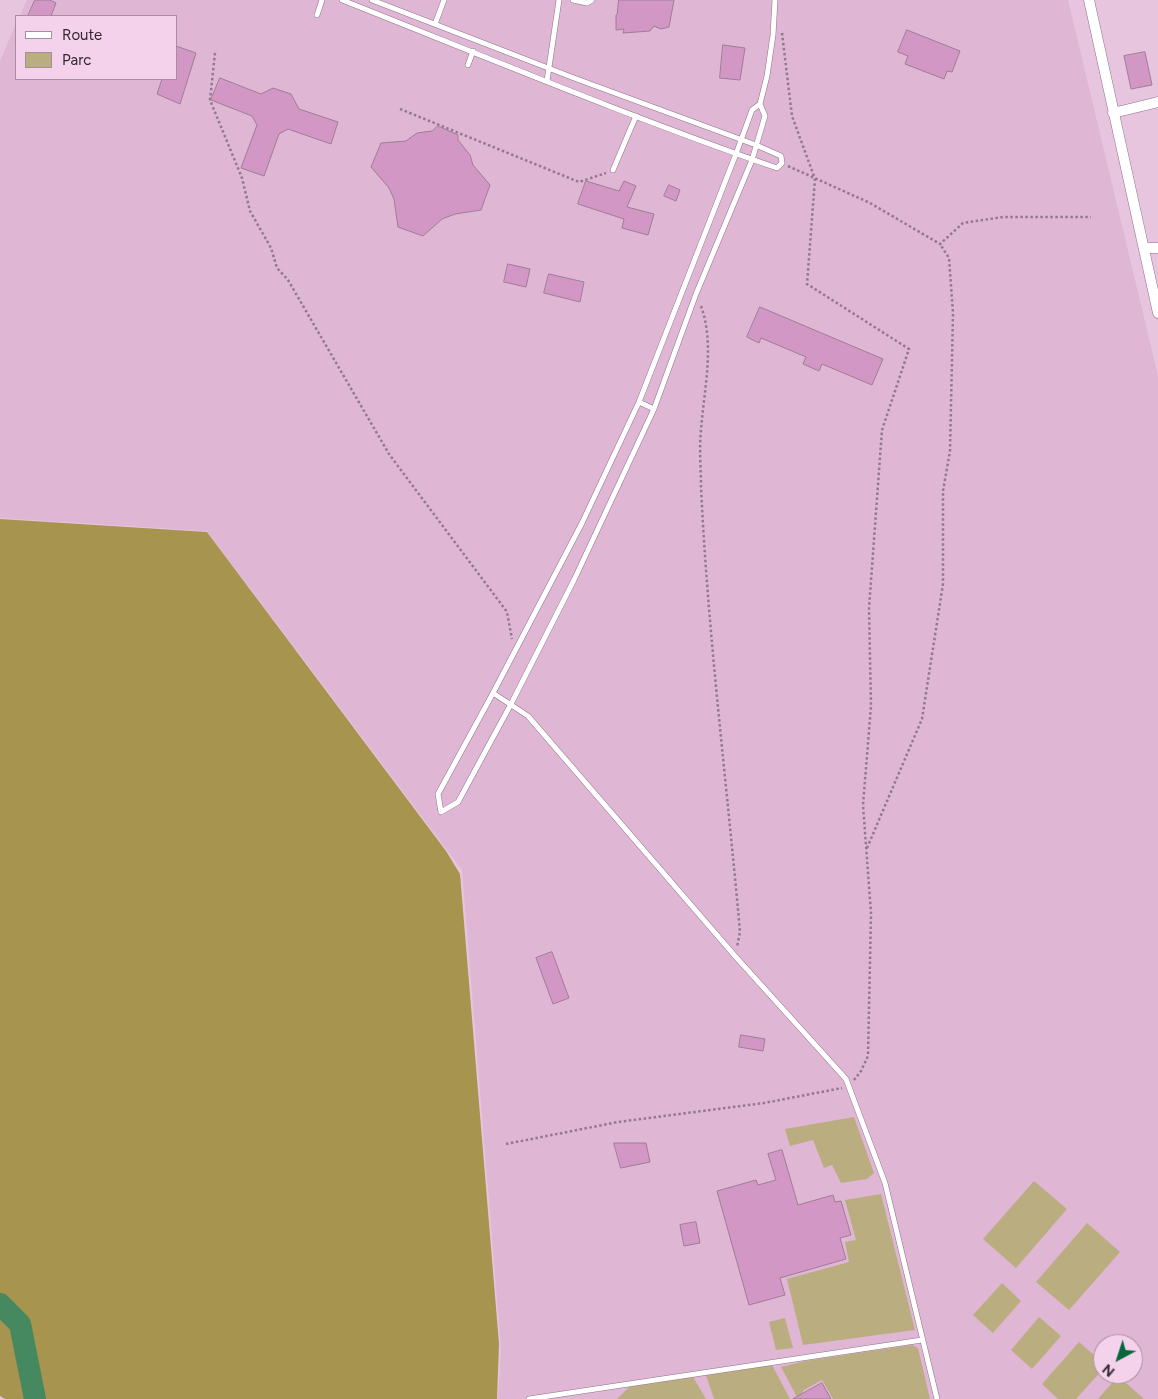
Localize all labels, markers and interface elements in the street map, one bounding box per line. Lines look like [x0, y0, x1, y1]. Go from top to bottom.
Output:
legend [15, 15, 178, 80]
text: Route [62, 26, 102, 44]
text: Parc [62, 51, 91, 69]
north arrow [1093, 1334, 1143, 1384]
text: N [1099, 1360, 1118, 1380]

